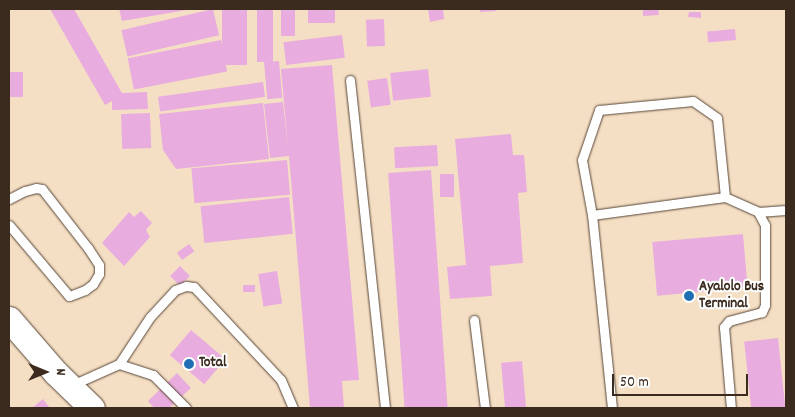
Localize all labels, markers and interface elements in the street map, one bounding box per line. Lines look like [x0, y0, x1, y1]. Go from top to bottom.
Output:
place label: Ayalolo Bus Terminal [699, 278, 764, 313]
marker: Ayalolo Bus Terminal [683, 290, 695, 302]
north arrow [20, 347, 70, 397]
place label: Total [199, 355, 226, 373]
marker: Total [183, 358, 195, 370]
scale bar [615, 364, 751, 396]
text: N [50, 369, 70, 375]
text: 50 m [620, 372, 649, 394]

